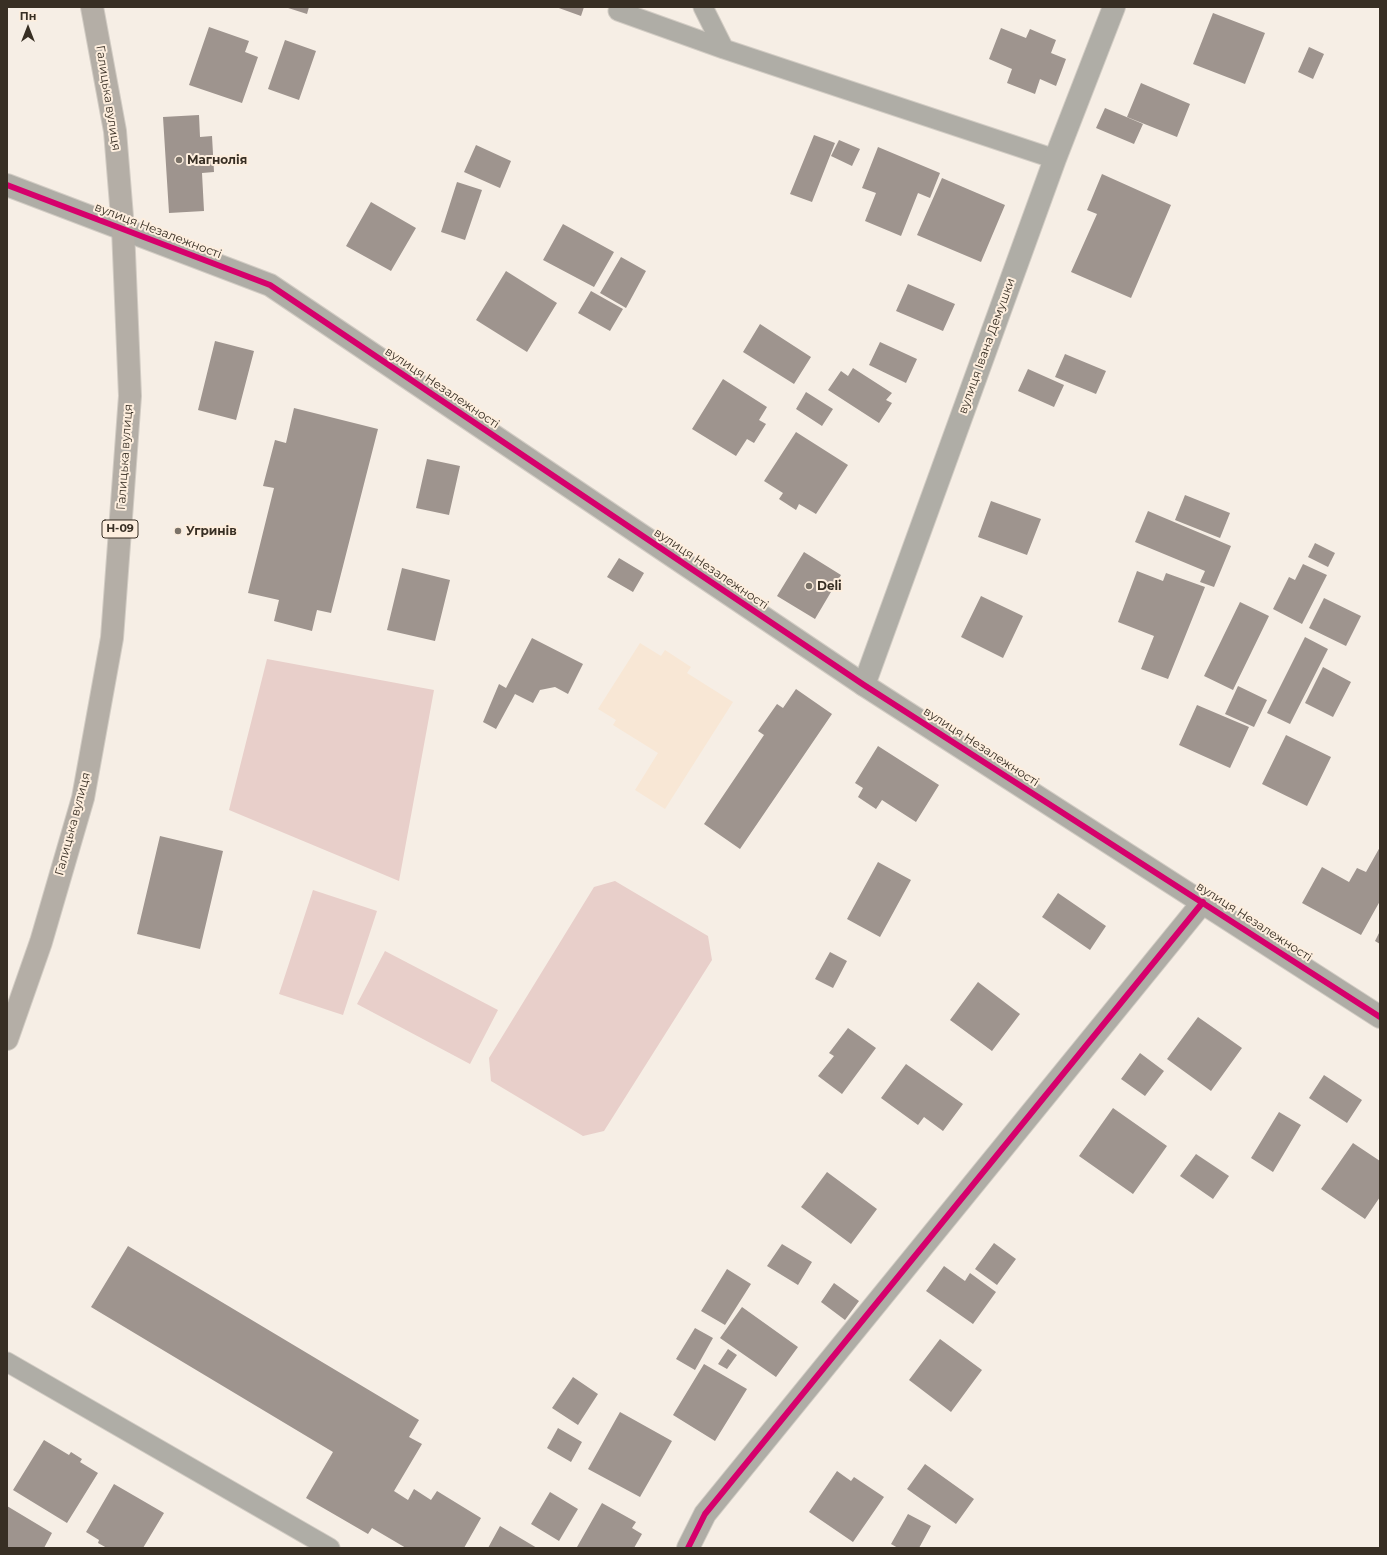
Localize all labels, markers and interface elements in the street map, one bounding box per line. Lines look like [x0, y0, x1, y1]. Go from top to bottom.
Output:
north arrow [8, 8, 48, 48]
text: Пн [20, 9, 36, 23]
street label: Галицька вулиця [93, 44, 123, 152]
place label: Магнолія [187, 153, 247, 167]
marker: Магнолія [174, 155, 184, 165]
street label: вулиця Незалежності [92, 200, 224, 262]
street label: вулиця Івана Демушки [956, 276, 1018, 416]
street label: вулиця Незалежності [382, 344, 502, 432]
street label: Галицька вулиця [114, 403, 136, 511]
road number: Н-09 [102, 520, 138, 538]
place label: Угринів [186, 524, 237, 538]
street label: вулиця Незалежності [651, 525, 771, 613]
marker: Угринів [173, 526, 183, 536]
place label: Deli [817, 579, 842, 593]
marker: Deli [804, 581, 814, 591]
street label: вулиця Незалежності [921, 704, 1041, 790]
street label: Галицька вулиця [52, 771, 94, 877]
street label: вулиця Незалежності [1194, 879, 1314, 965]

